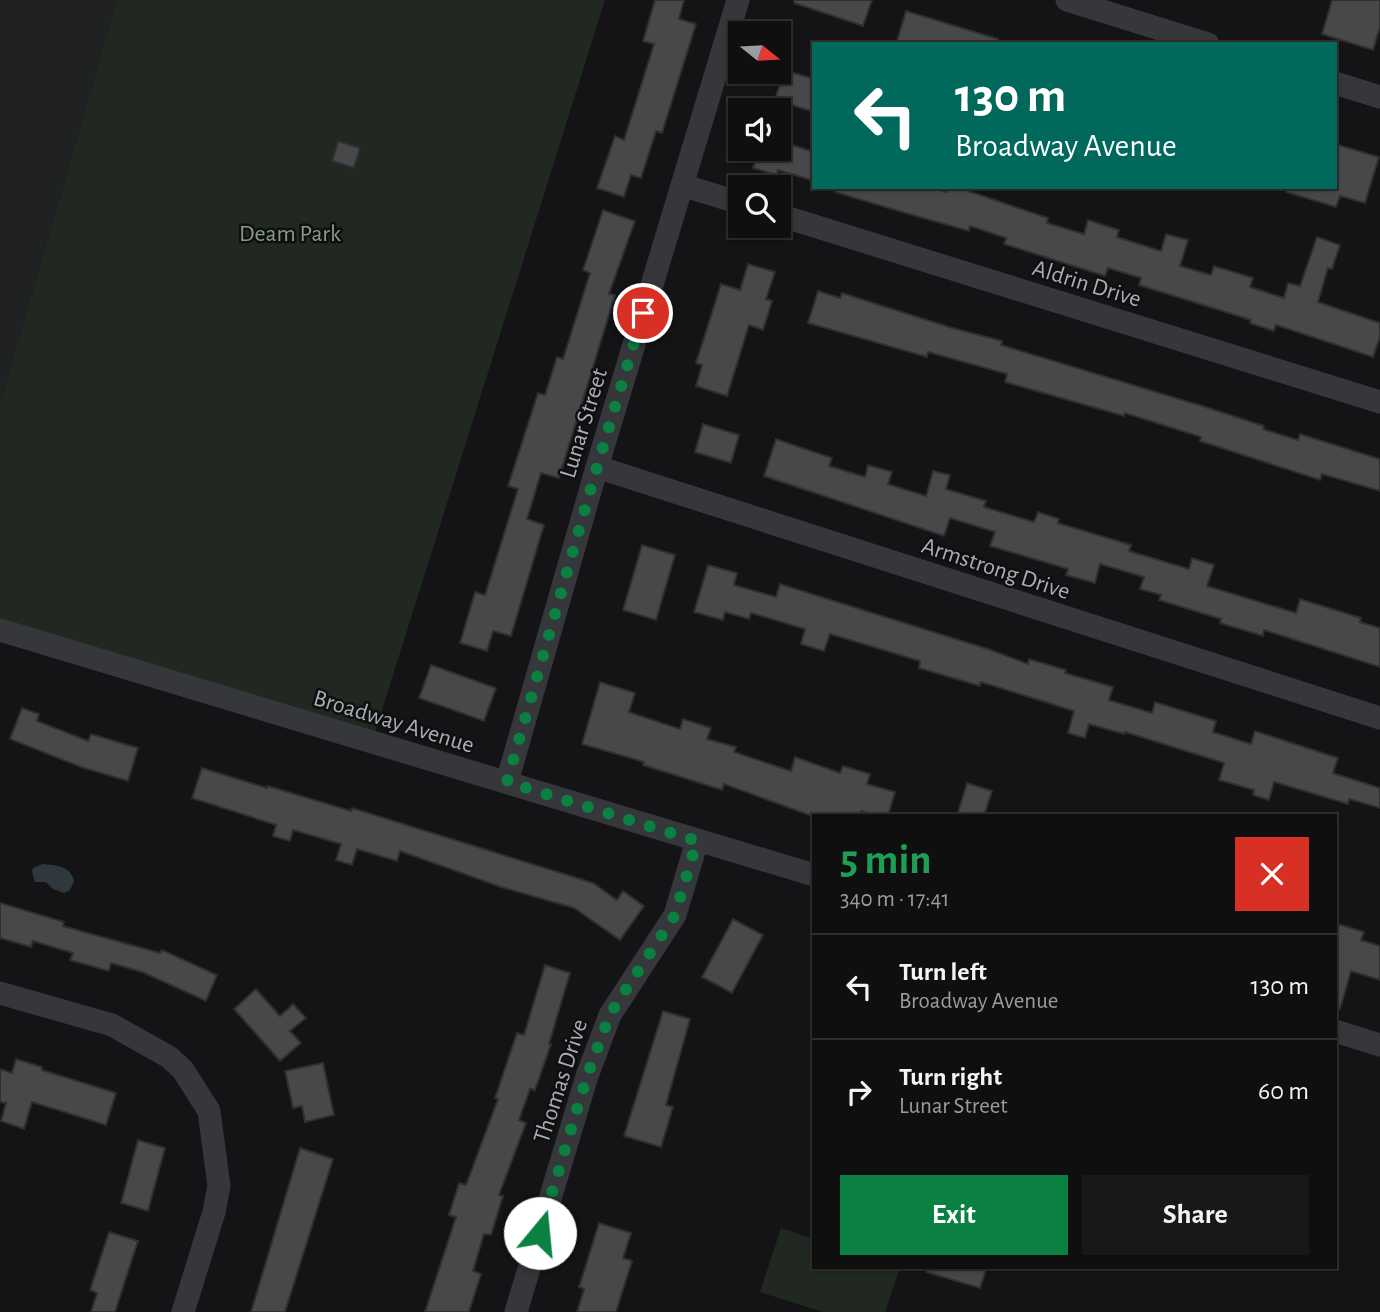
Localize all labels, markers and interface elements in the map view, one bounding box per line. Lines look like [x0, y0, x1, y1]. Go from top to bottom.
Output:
north arrow [728, 21, 791, 84]
map controls [728, 21, 791, 238]
icon: left [840, 70, 931, 161]
text: 130 m [955, 72, 1066, 121]
button: sound [728, 98, 791, 161]
text: Broadway Avenue [955, 130, 1177, 162]
button: search [728, 175, 791, 238]
park label: Deam Park [239, 222, 341, 246]
street label: Aldrin Drive [1030, 256, 1144, 312]
pin [613, 283, 673, 343]
icon: arrive [624, 294, 662, 332]
street label: Lunar Street [556, 365, 612, 481]
street label: Armstrong Drive [919, 534, 1073, 604]
street label: Broadway Avenue [311, 686, 477, 758]
button: close [1235, 837, 1309, 911]
text: 5 min [840, 839, 932, 881]
text: 340 m · 17:41 [840, 888, 949, 911]
text: Turn left [899, 959, 987, 985]
icon: left [840, 968, 878, 1006]
text: 130 m [1251, 973, 1309, 999]
text: Broadway Avenue [899, 990, 1058, 1013]
street label: Thomas Drive [530, 1016, 592, 1146]
text: Turn right [899, 1064, 1002, 1090]
icon: right [840, 1073, 878, 1111]
text: 60 m [1258, 1078, 1309, 1104]
text: Lunar Street [899, 1095, 1008, 1118]
button: Exit [840, 1175, 1068, 1255]
button: Share [1082, 1175, 1309, 1255]
position arrow [503, 1196, 577, 1270]

